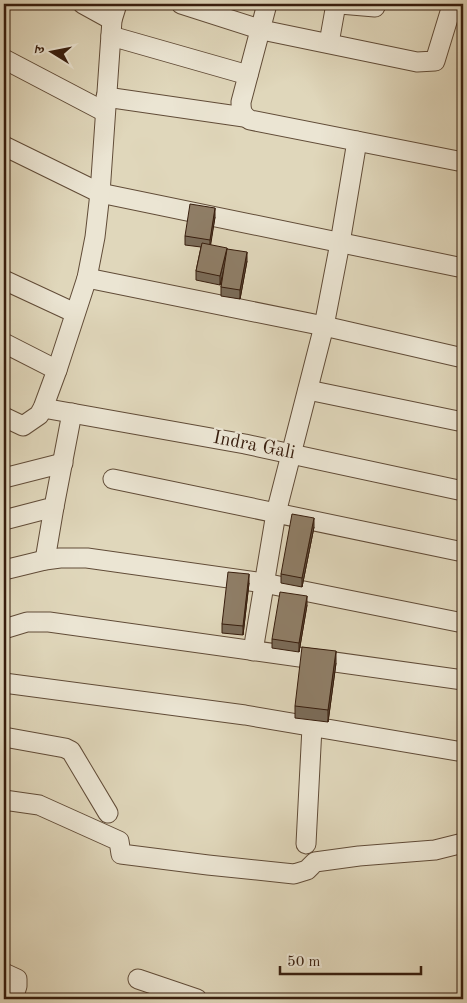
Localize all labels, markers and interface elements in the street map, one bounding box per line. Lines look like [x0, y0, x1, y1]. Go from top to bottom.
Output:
north arrow [28, 28, 78, 78]
text: उ [32, 44, 48, 56]
street label: Indra Gali [211, 429, 297, 463]
scale bar [280, 943, 421, 975]
text: 50 m [287, 955, 321, 970]

